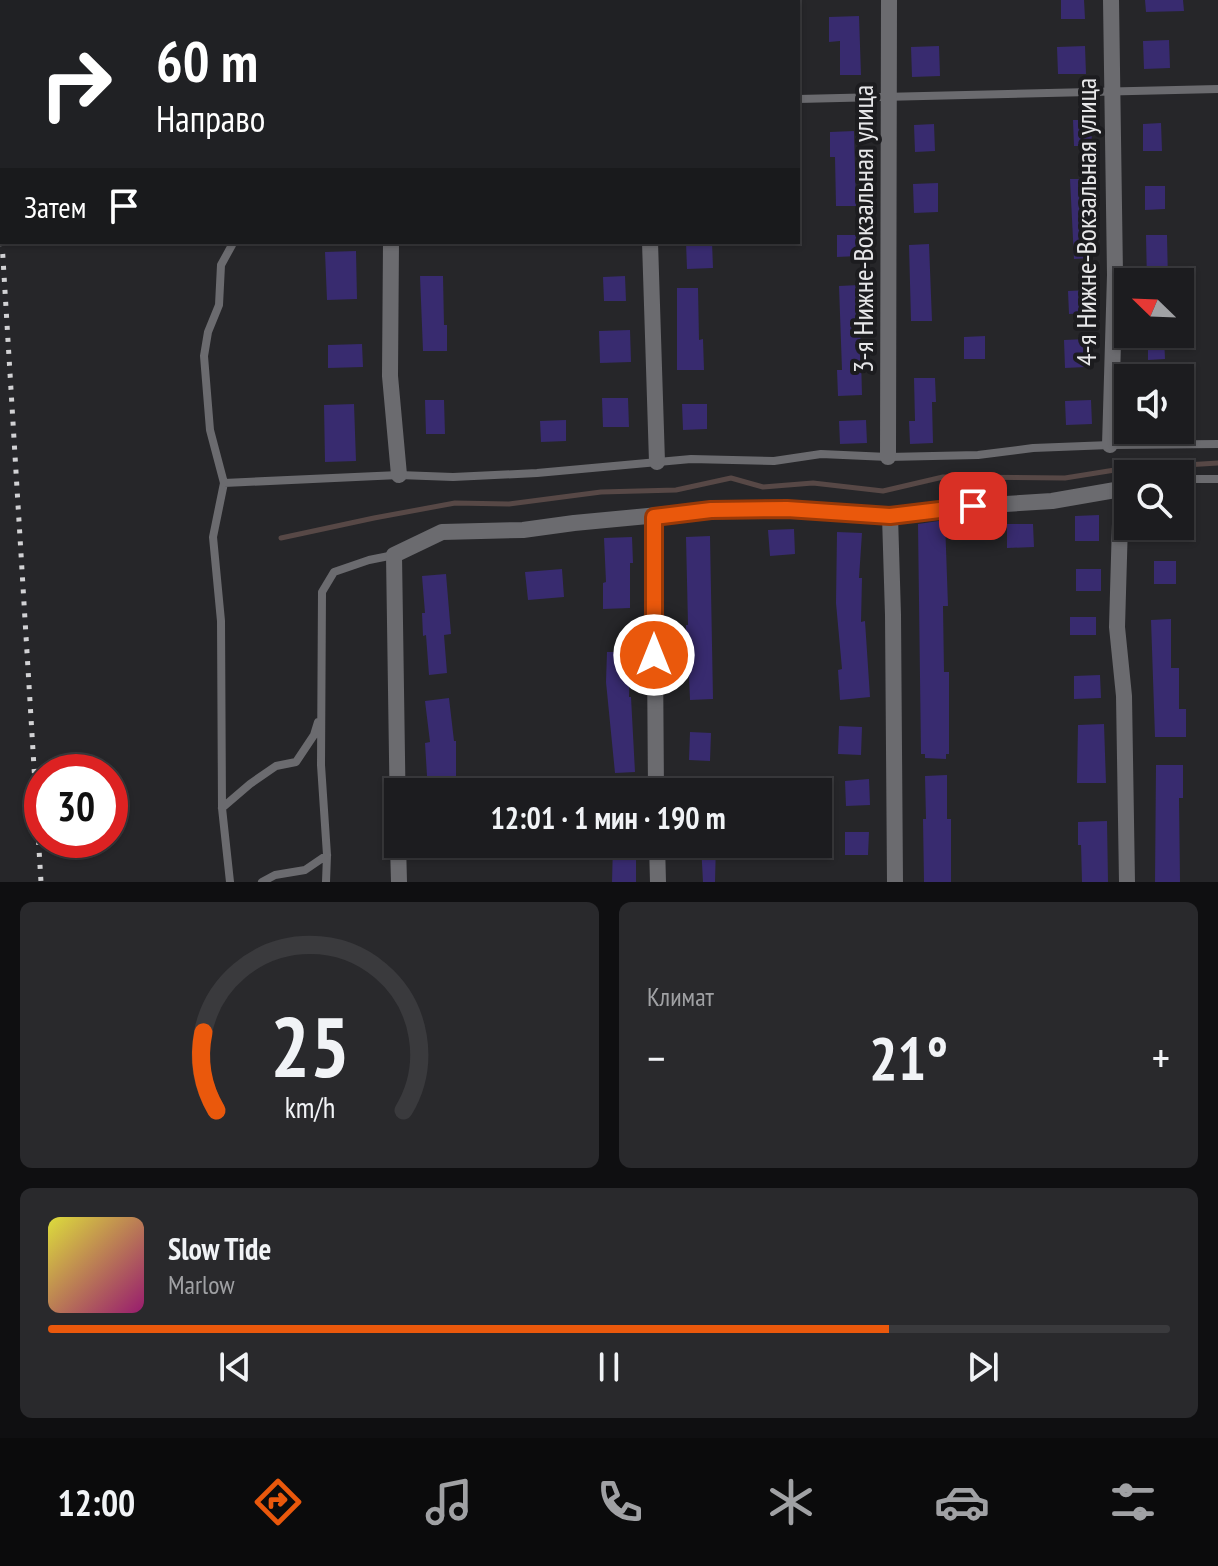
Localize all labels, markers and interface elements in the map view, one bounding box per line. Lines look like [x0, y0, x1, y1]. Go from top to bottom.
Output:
text: 60 m [156, 25, 258, 97]
icon: right [24, 32, 128, 136]
street label: 4-я Нижне-Вокзальная улица [1067, 78, 1104, 366]
street label: 3-я Нижне-Вокзальная улица [844, 85, 881, 373]
text: Направо [156, 95, 265, 142]
icon: arrive [102, 184, 146, 228]
text: Затем [24, 187, 86, 226]
north arrow [1114, 268, 1194, 348]
map controls [1114, 268, 1194, 540]
button: sound [1114, 364, 1194, 444]
button: search [1114, 460, 1194, 540]
pin [939, 472, 1007, 540]
icon: arrive [951, 484, 995, 528]
position arrow [612, 613, 696, 697]
speed limit sign: 30 [24, 754, 128, 858]
text: 12:01 · 1 мин · 190 m [490, 798, 726, 837]
text: Климат [647, 980, 714, 1013]
text: 25 [270, 992, 349, 1100]
text: 21° [869, 1019, 948, 1097]
text: − [647, 1029, 665, 1086]
text: + [1152, 1029, 1170, 1086]
text: km/h [284, 1089, 335, 1126]
text: Slow Tide [168, 1229, 271, 1268]
text: Marlow [168, 1268, 234, 1301]
icon: previous [213, 1345, 257, 1389]
icon: pause [587, 1345, 631, 1389]
icon: next [961, 1345, 1005, 1389]
icon: directions [250, 1474, 306, 1530]
icon: music [421, 1474, 477, 1530]
icon: phone [592, 1474, 648, 1530]
icon: climate [763, 1474, 819, 1530]
icon: car [934, 1474, 990, 1530]
icon: filters [1105, 1474, 1161, 1530]
text: 12:00 [57, 1479, 135, 1526]

